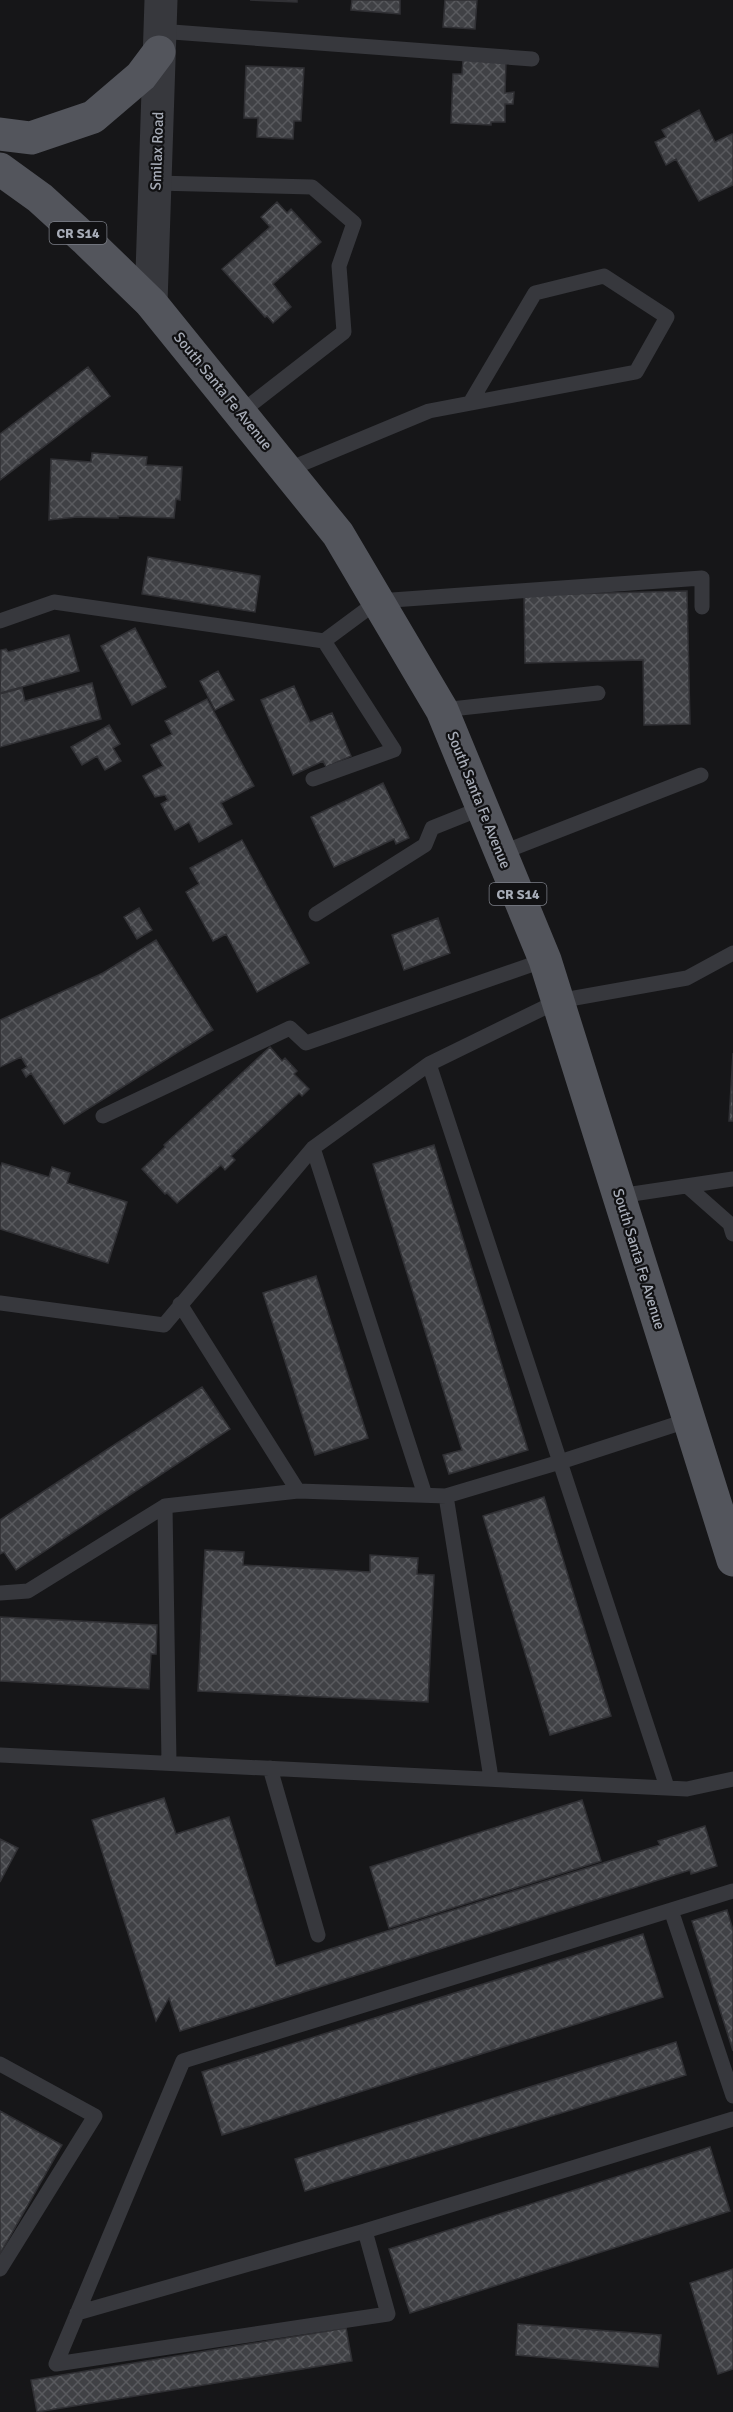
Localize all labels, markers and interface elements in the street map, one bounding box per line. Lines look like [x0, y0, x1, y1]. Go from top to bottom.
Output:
street label: Smilax Road [147, 111, 167, 191]
road number: CR S14 [50, 222, 106, 244]
street label: South Santa Fe Avenue [170, 328, 276, 454]
street label: South Santa Fe Avenue [443, 729, 515, 871]
road number: CR S14 [490, 883, 546, 905]
street label: South Santa Fe Avenue [609, 1186, 669, 1332]

